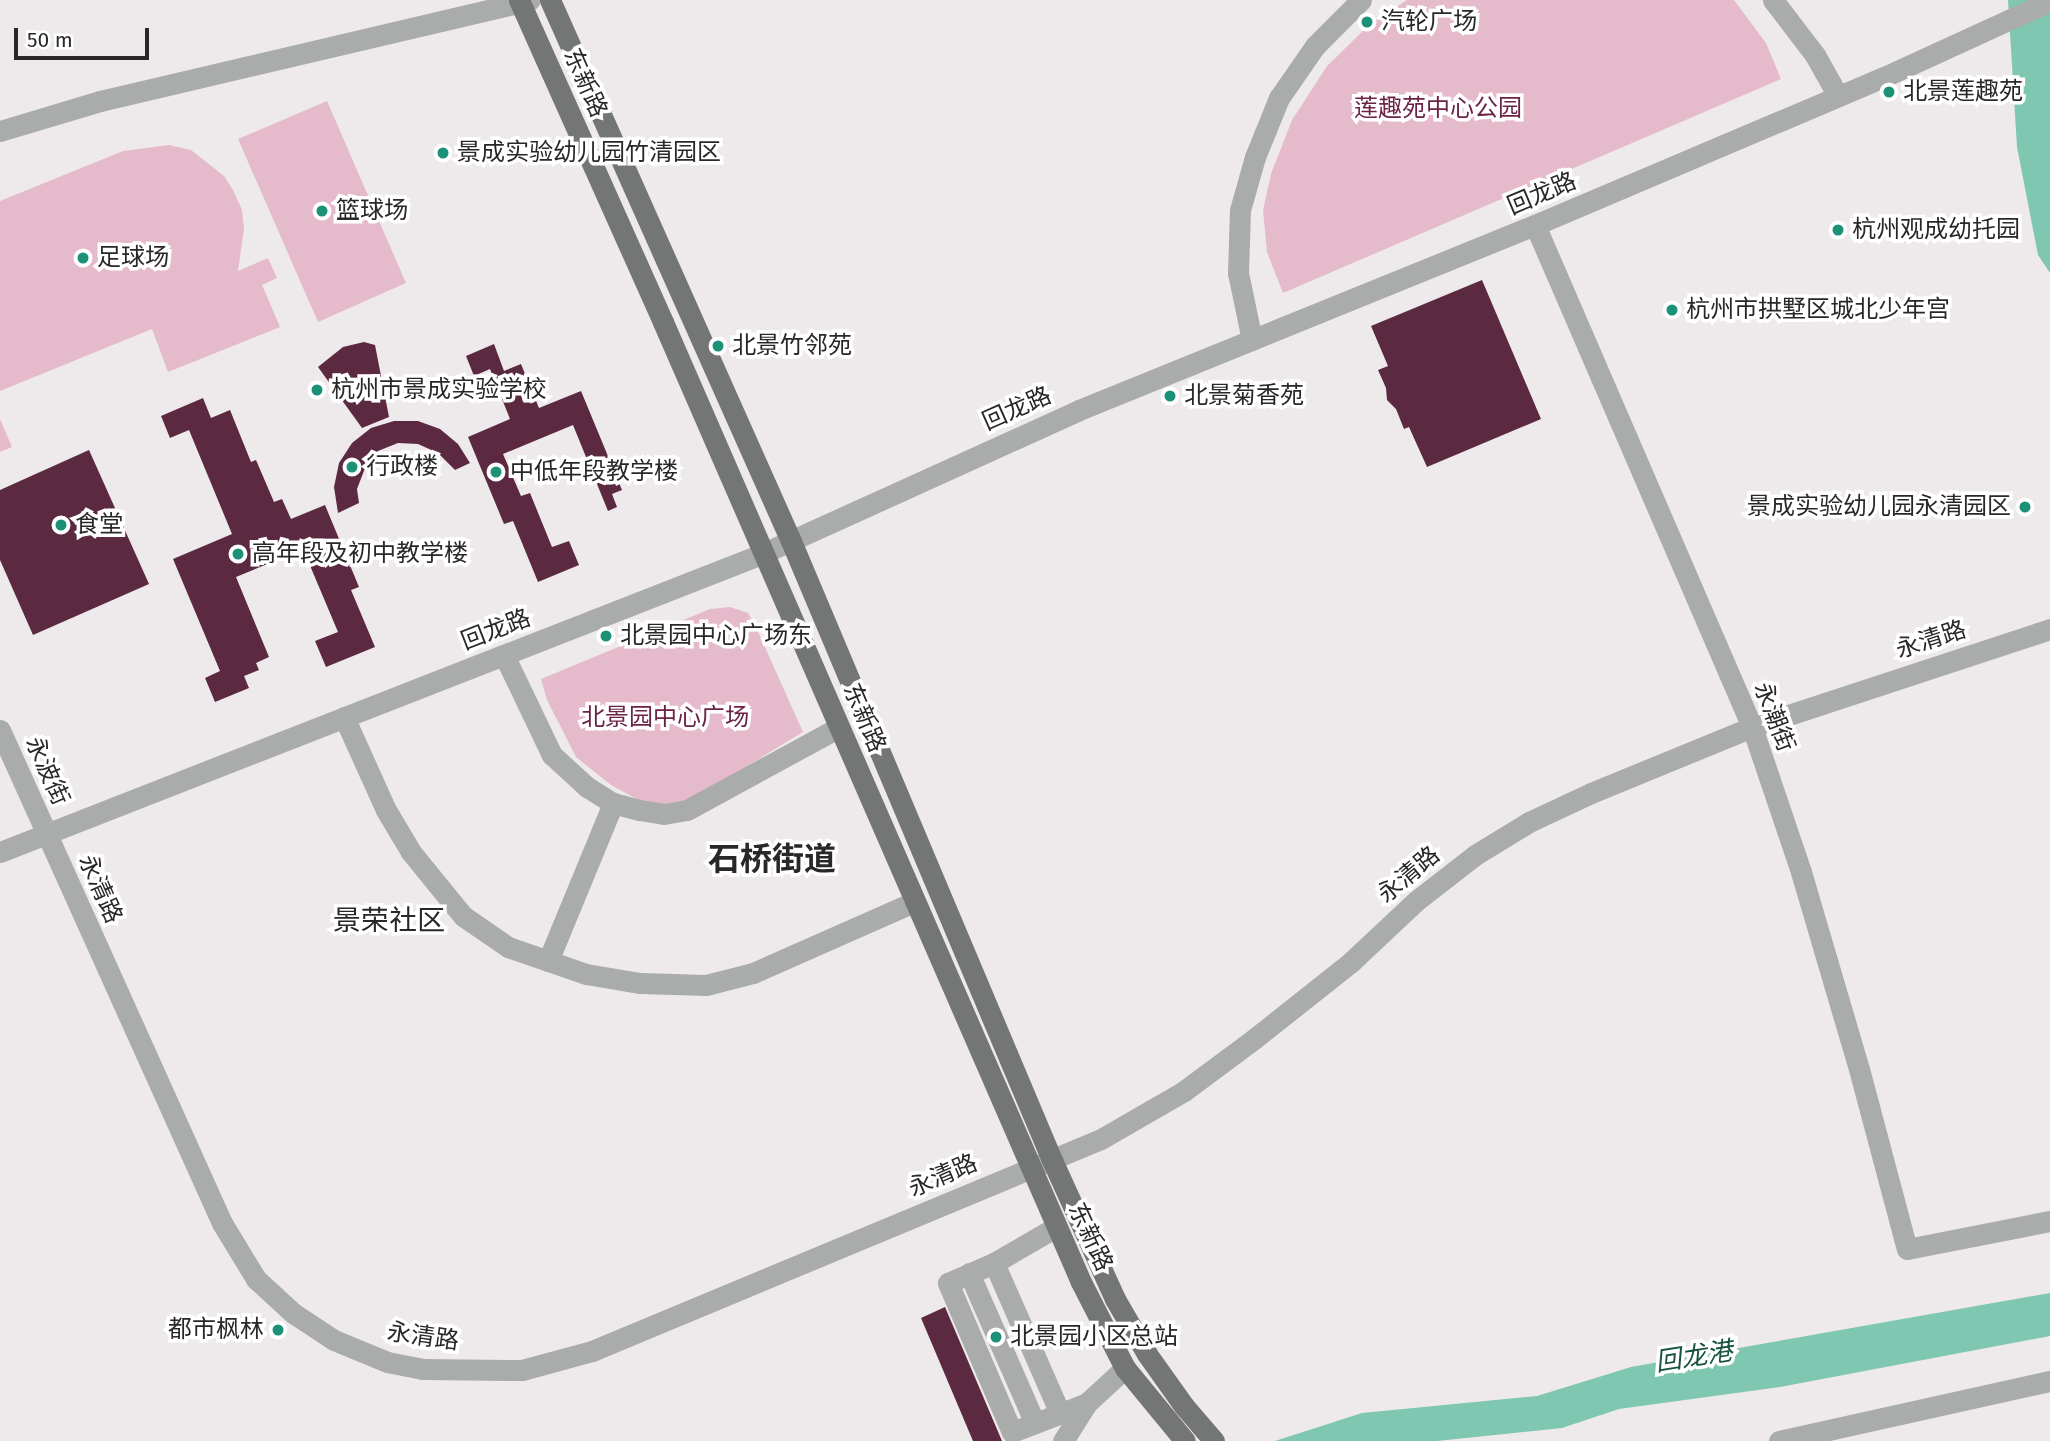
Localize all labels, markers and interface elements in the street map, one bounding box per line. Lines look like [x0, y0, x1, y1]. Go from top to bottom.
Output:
place label: 汽轮广场 [1381, 8, 1477, 36]
scale bar [18, 14, 152, 58]
marker: 汽轮广场 [1359, 14, 1375, 30]
text: 50 m [27, 27, 73, 53]
street label: 东新路 [557, 44, 613, 122]
place label: 北景莲趣苑 [1903, 78, 2023, 106]
marker: 北景莲趣苑 [1881, 84, 1897, 100]
park label: 莲趣苑中心公园 [1354, 95, 1522, 123]
place label: 景成实验幼儿园竹清园区 [457, 139, 721, 167]
marker: 景成实验幼儿园竹清园区 [435, 145, 451, 161]
street label: 回龙路 [1503, 167, 1581, 221]
place label: 篮球场 [336, 197, 408, 225]
marker: 篮球场 [314, 203, 330, 219]
place label: 杭州观成幼托园 [1852, 216, 2020, 244]
marker: 杭州观成幼托园 [1830, 222, 1846, 238]
place label: 足球场 [97, 244, 169, 272]
marker: 足球场 [75, 250, 91, 266]
place label: 杭州市拱墅区城北少年宫 [1686, 296, 1950, 324]
marker: 杭州市拱墅区城北少年宫 [1664, 302, 1680, 318]
place label: 北景竹邻苑 [732, 332, 852, 360]
marker: 北景竹邻苑 [710, 338, 726, 354]
place label: 杭州市景成实验学校 [331, 376, 547, 404]
street label: 回龙路 [978, 381, 1056, 437]
marker: 杭州市景成实验学校 [309, 382, 325, 398]
place label: 北景菊香苑 [1184, 382, 1304, 410]
marker: 北景菊香苑 [1162, 388, 1178, 404]
place label: 行政楼 [366, 453, 438, 481]
place label: 中低年段教学楼 [510, 458, 678, 486]
marker: 行政楼 [344, 459, 360, 475]
marker: 中低年段教学楼 [488, 464, 504, 480]
place label: 景成实验幼儿园永清园区 [1747, 493, 2011, 521]
marker: 景成实验幼儿园永清园区 [2017, 499, 2033, 515]
place label: 食堂 [75, 511, 123, 539]
marker: 食堂 [53, 517, 69, 533]
place label: 高年段及初中教学楼 [252, 540, 468, 568]
marker: 高年段及初中教学楼 [230, 546, 246, 562]
street label: 回龙路 [457, 604, 535, 656]
street label: 永清路 [1892, 615, 1970, 665]
place label: 北景园中心广场东 [620, 622, 812, 650]
marker: 北景园中心广场东 [598, 628, 614, 644]
street label: 永潮街 [1748, 678, 1800, 756]
street label: 东新路 [837, 679, 891, 757]
park label: 北景园中心广场 [581, 704, 749, 732]
street label: 永波街 [19, 732, 75, 810]
district label: 石桥街道 [708, 840, 836, 878]
street label: 永清路 [1372, 841, 1446, 909]
street label: 永清路 [72, 850, 128, 928]
district label: 景荣社区 [333, 904, 445, 938]
street label: 永清路 [904, 1149, 982, 1203]
street label: 东新路 [1062, 1198, 1118, 1276]
place label: 都市枫林 [168, 1316, 264, 1344]
street label: 永清路 [385, 1318, 461, 1356]
marker: 都市枫林 [270, 1322, 286, 1338]
place label: 北景园小区总站 [1010, 1323, 1178, 1351]
marker: 北景园小区总站 [988, 1329, 1004, 1345]
water label: 回龙港 [1653, 1335, 1735, 1379]

